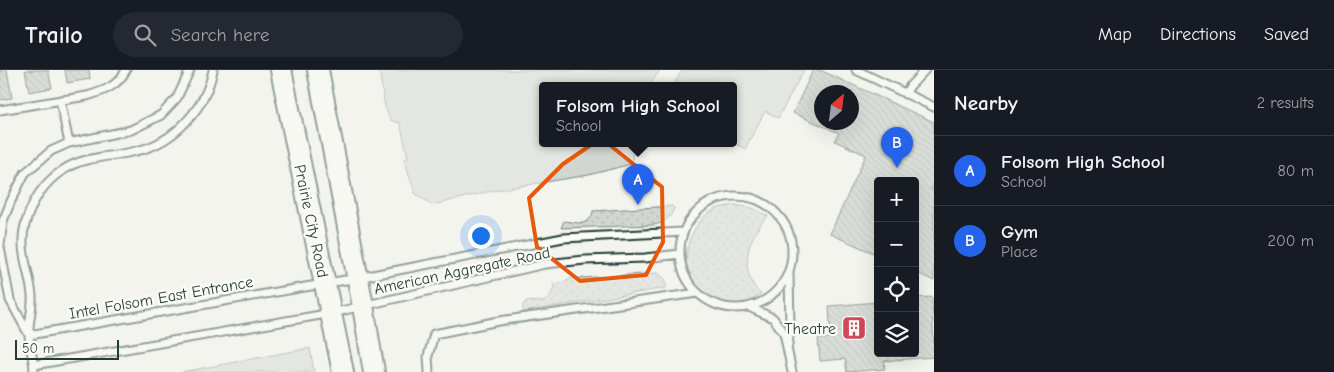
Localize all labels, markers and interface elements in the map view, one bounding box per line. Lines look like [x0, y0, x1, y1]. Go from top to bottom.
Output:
search box [113, 12, 463, 57]
text: Trailo [25, 21, 83, 49]
icon: search [131, 21, 159, 49]
text: Search here [171, 24, 270, 46]
text: Map [1098, 24, 1132, 45]
text: Directions [1160, 24, 1236, 45]
text: Saved [1264, 24, 1309, 45]
popup [539, 82, 737, 147]
north arrow [814, 85, 859, 130]
text: Nearby [954, 91, 1018, 115]
text: 2 results [1257, 94, 1314, 112]
text: Folsom High School [556, 95, 720, 117]
text: School [556, 117, 602, 135]
pin: B [881, 127, 913, 168]
text: Folsom High School [1001, 151, 1165, 173]
text: A [966, 162, 974, 180]
text: 80 m [1277, 162, 1314, 180]
street label: Prairie City Road [290, 163, 332, 279]
pin: A [622, 164, 654, 205]
text: School [1001, 173, 1047, 191]
map controls [874, 177, 919, 357]
button: + [874, 177, 919, 222]
text: Gym [1001, 221, 1038, 243]
button: − [874, 222, 919, 267]
your location [468, 223, 494, 249]
text: B [965, 232, 975, 250]
text: 200 m [1268, 232, 1314, 250]
street label: American Aggregate Road [372, 243, 552, 298]
text: Place [1001, 243, 1037, 261]
button: locate [874, 267, 919, 312]
street label: Intel Folsom East Entrance [68, 273, 255, 323]
button: layers [874, 312, 919, 357]
building icon: Theatre [841, 315, 867, 341]
place label: Theatre [784, 320, 836, 338]
scale bar [15, 337, 119, 360]
text: 50 m [22, 340, 54, 357]

